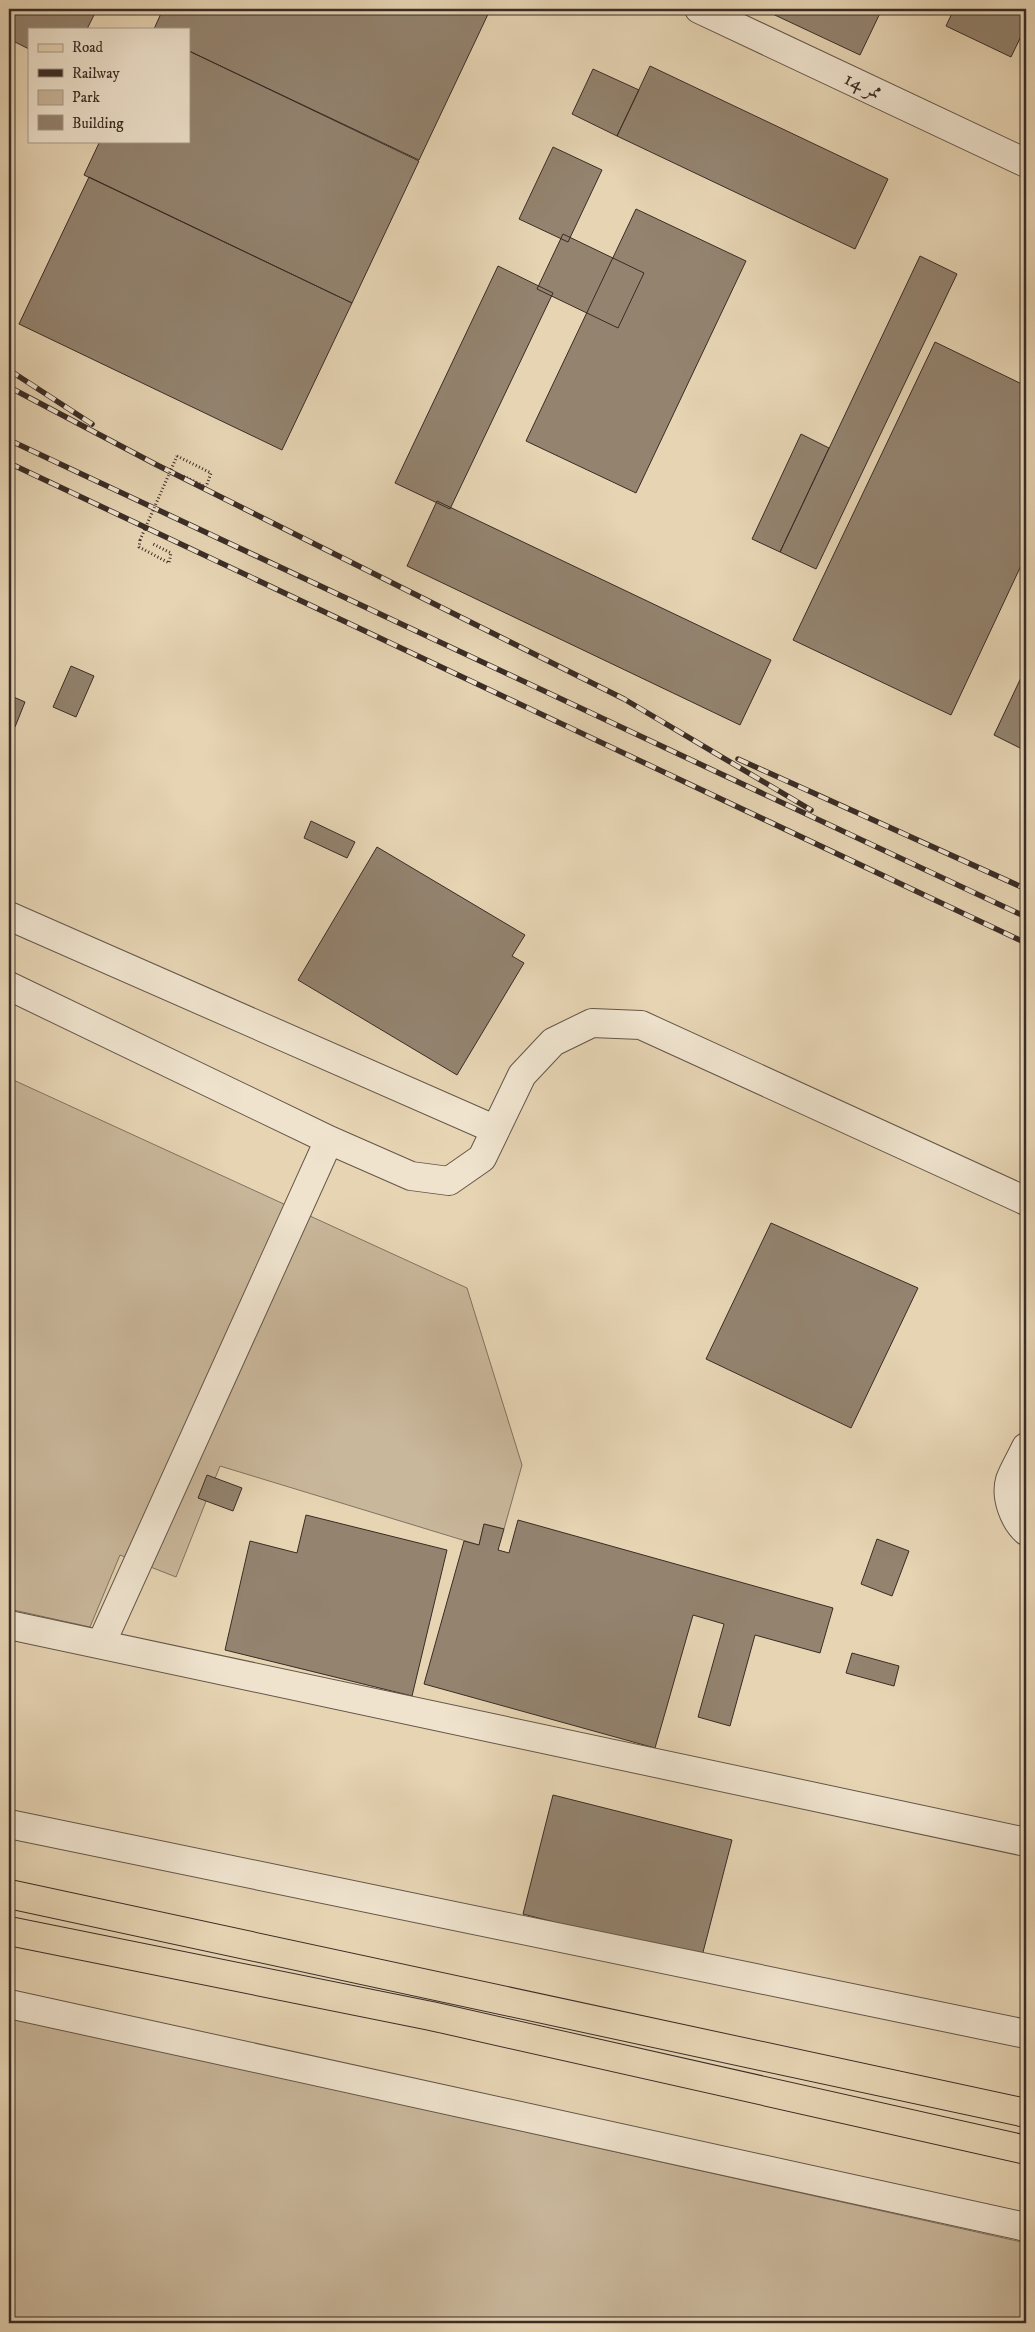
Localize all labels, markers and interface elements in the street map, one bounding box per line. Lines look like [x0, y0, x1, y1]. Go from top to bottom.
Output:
legend [28, 28, 190, 142]
text: Road [72, 38, 104, 57]
text: Railway [72, 64, 120, 83]
street label: ممر 14 [840, 66, 886, 106]
text: Park [72, 88, 101, 107]
text: Building [72, 114, 124, 133]

